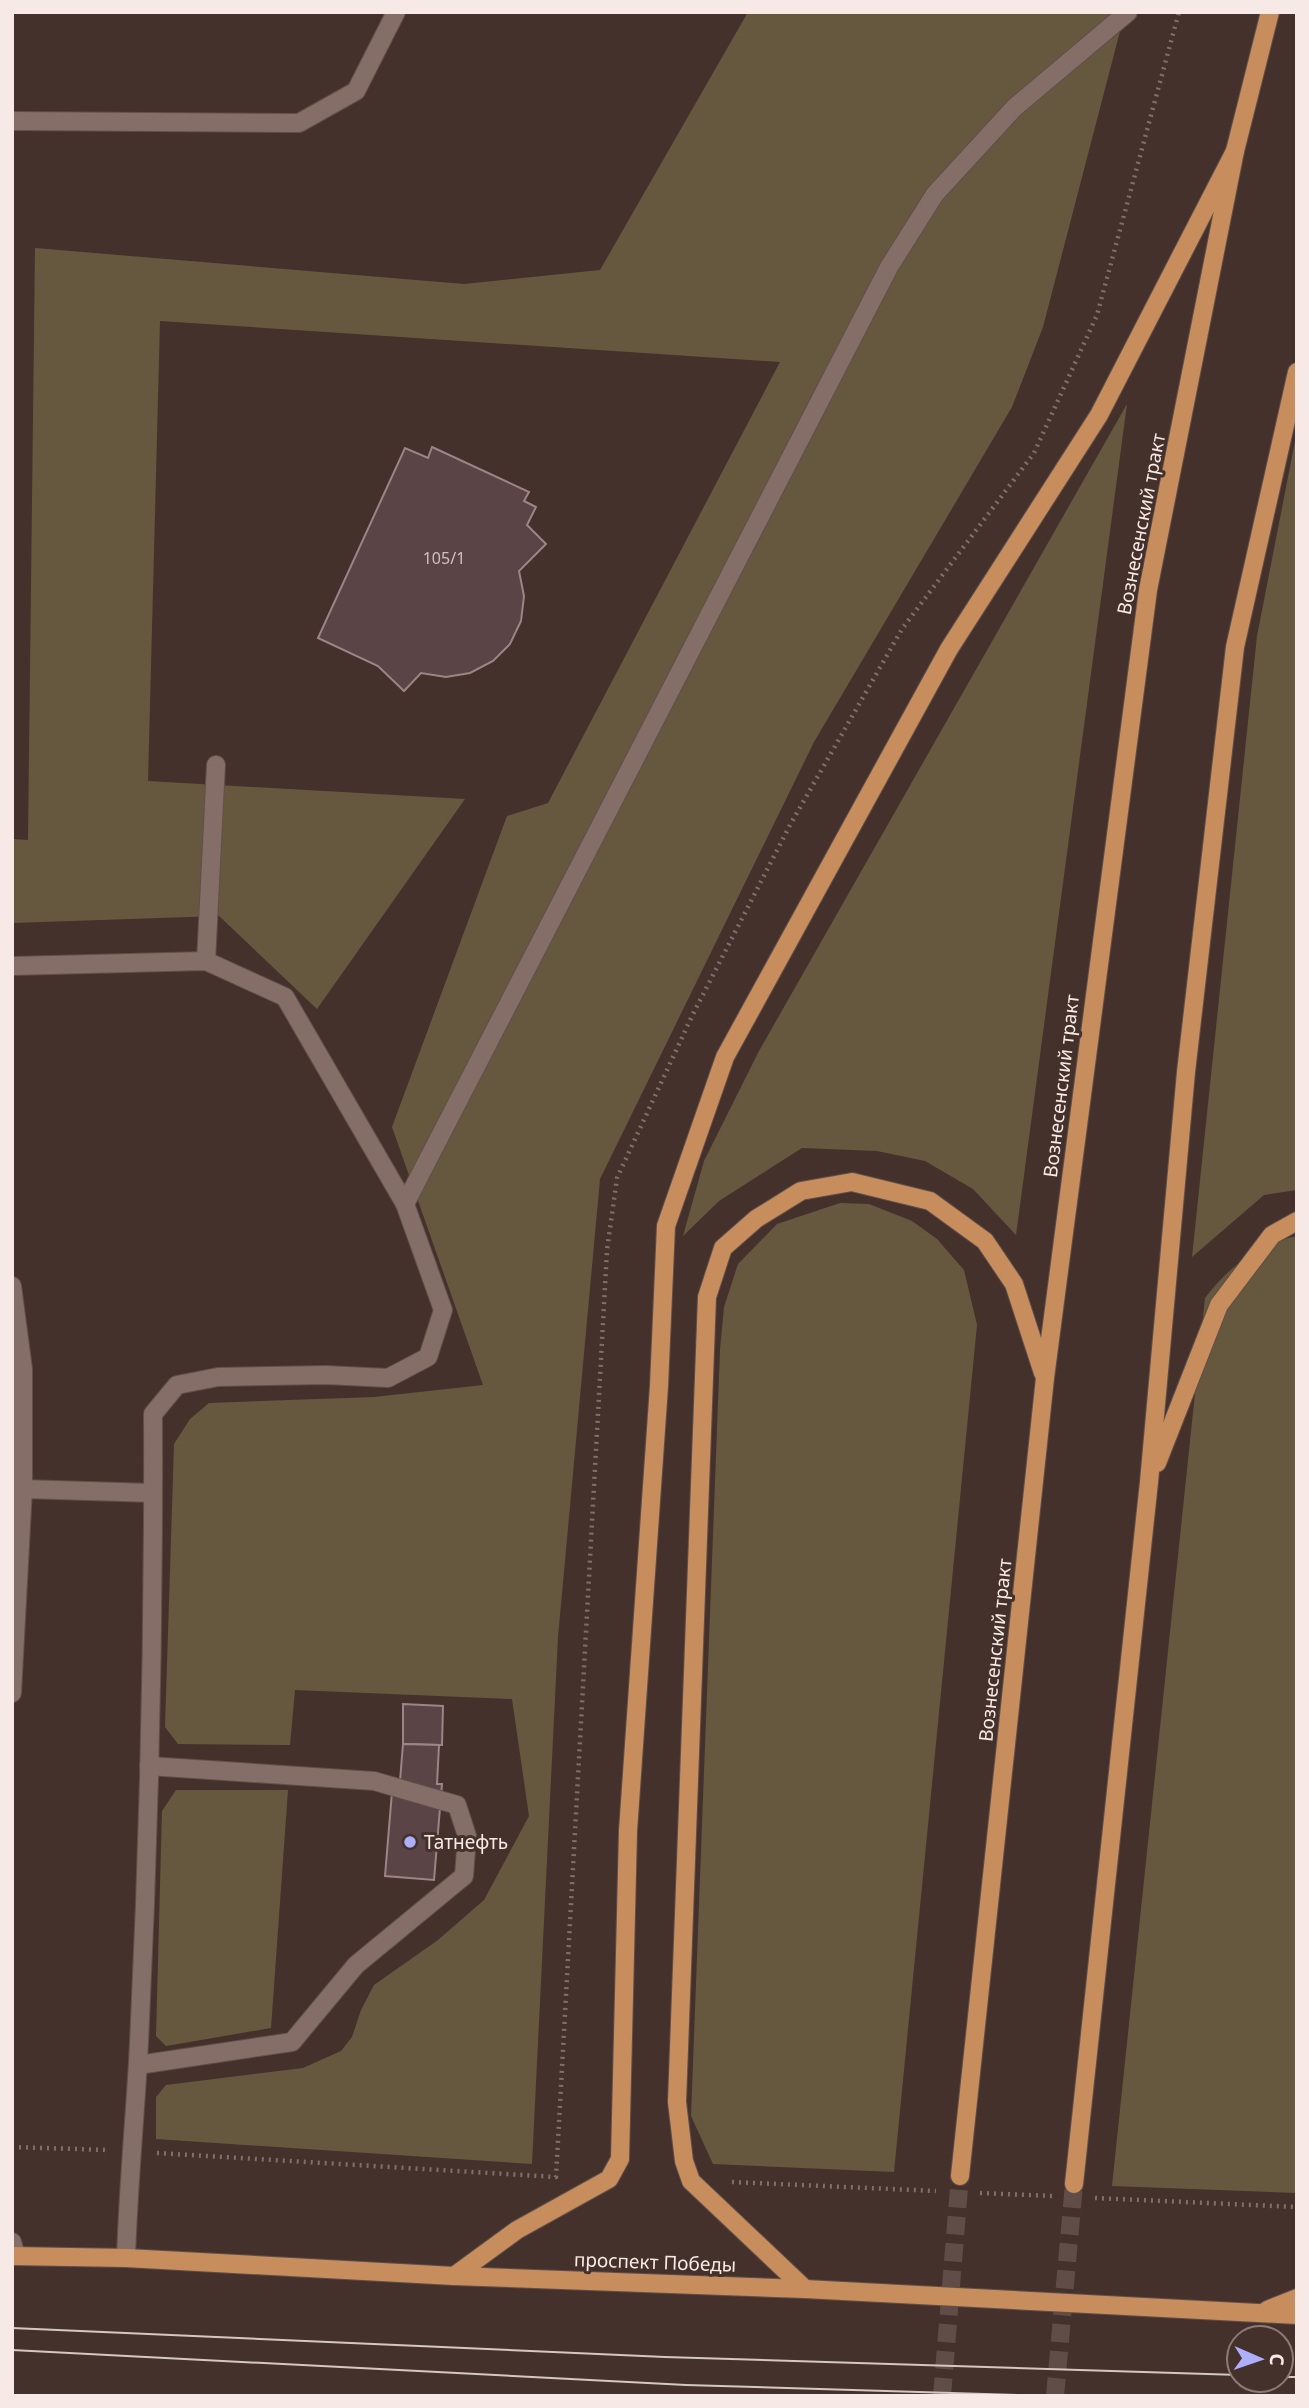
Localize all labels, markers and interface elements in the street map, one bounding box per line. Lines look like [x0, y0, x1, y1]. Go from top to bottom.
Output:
street label: Вознесенский тракт [1111, 431, 1171, 617]
house number: 105/1 [423, 547, 465, 569]
street label: Вознесенский тракт [1037, 993, 1085, 1179]
street label: Вознесенский тракт [972, 1557, 1018, 1743]
place label: Татнефть [424, 1829, 508, 1855]
marker: Татнефть [402, 1834, 418, 1850]
street label: проспект Победы [573, 2246, 737, 2278]
north arrow [1225, 2324, 1295, 2394]
text: С [1264, 2353, 1290, 2366]

